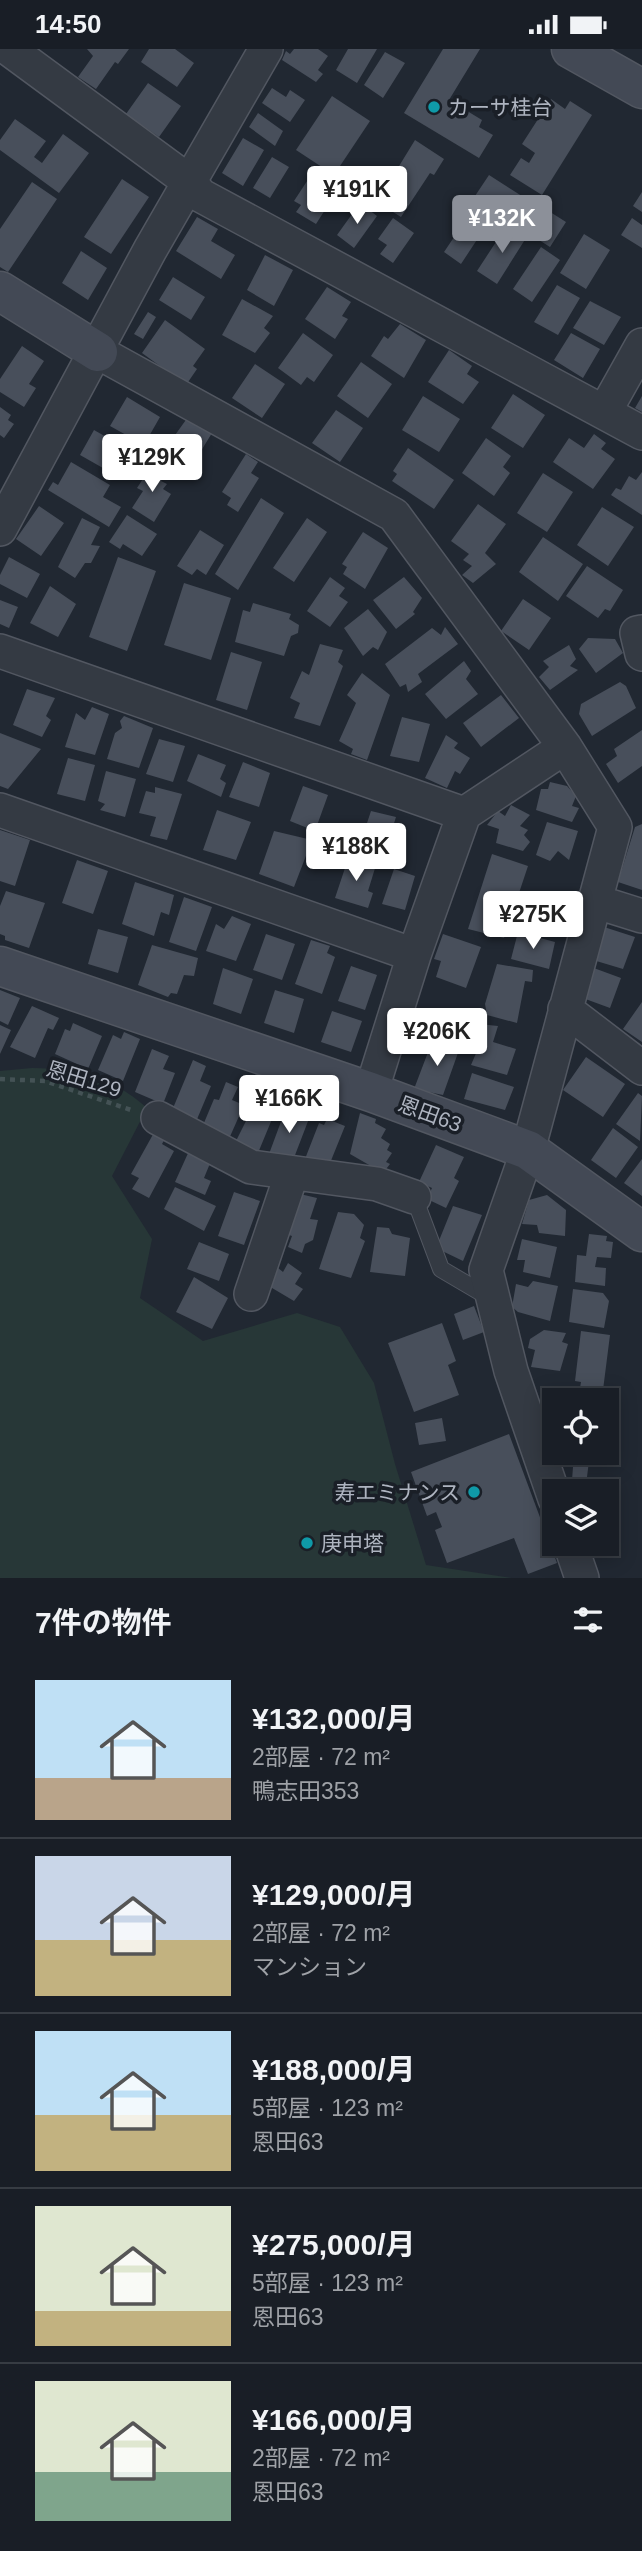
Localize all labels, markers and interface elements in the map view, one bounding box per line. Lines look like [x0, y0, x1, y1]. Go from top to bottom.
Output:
text: 14:50 [35, 9, 102, 39]
place label: カーサ桂台 [448, 96, 553, 119]
marker: カーサ桂台 [426, 99, 442, 115]
pin: ¥191K [308, 167, 406, 226]
text: ¥191K [323, 176, 391, 202]
pin: ¥132K [453, 195, 551, 255]
text: ¥132K [468, 205, 536, 231]
pin: ¥129K [103, 435, 201, 494]
text: ¥129K [118, 444, 186, 470]
pin: ¥188K [307, 823, 405, 883]
text: ¥188K [322, 833, 390, 859]
pin: ¥275K [484, 891, 582, 951]
text: ¥275K [499, 901, 567, 927]
pin: ¥206K [388, 1009, 486, 1068]
text: ¥206K [403, 1018, 471, 1044]
street label: 恩田129 [44, 1057, 124, 1101]
pin: ¥166K [240, 1075, 338, 1135]
text: ¥166K [255, 1085, 323, 1111]
street label: 恩田63 [395, 1092, 465, 1136]
map controls [542, 1388, 619, 1556]
button: locate [542, 1388, 619, 1465]
button: layers [542, 1479, 619, 1556]
place label: 寿エミナンス [334, 1481, 460, 1504]
marker: 寿エミナンス [466, 1484, 482, 1500]
place label: 庚申塔 [321, 1532, 384, 1555]
marker: 庚申塔 [299, 1535, 315, 1551]
icon: filters [569, 1601, 607, 1639]
text: 7件の物件 [35, 1606, 172, 1639]
text: ¥132,000/月 [252, 1702, 415, 1735]
icon: home [91, 1708, 175, 1792]
text: 2部屋 · 72 m² [252, 1744, 390, 1770]
text: 鴨志田353 [252, 1778, 359, 1804]
text: ¥129,000/月 [252, 1878, 415, 1911]
icon: home [91, 1884, 175, 1968]
text: 2部屋 · 72 m² [252, 1920, 390, 1946]
text: マンション [252, 1954, 367, 1980]
text: ¥188,000/月 [252, 2053, 415, 2086]
icon: home [91, 2059, 175, 2143]
text: 5部屋 · 123 m² [252, 2095, 403, 2121]
text: 恩田63 [252, 2129, 324, 2155]
text: ¥275,000/月 [252, 2228, 415, 2261]
icon: home [91, 2234, 175, 2318]
text: 5部屋 · 123 m² [252, 2270, 403, 2296]
text: 恩田63 [252, 2304, 324, 2330]
text: ¥166,000/月 [252, 2403, 415, 2436]
icon: home [91, 2409, 175, 2493]
text: 2部屋 · 72 m² [252, 2445, 390, 2471]
text: 恩田63 [252, 2479, 324, 2505]

